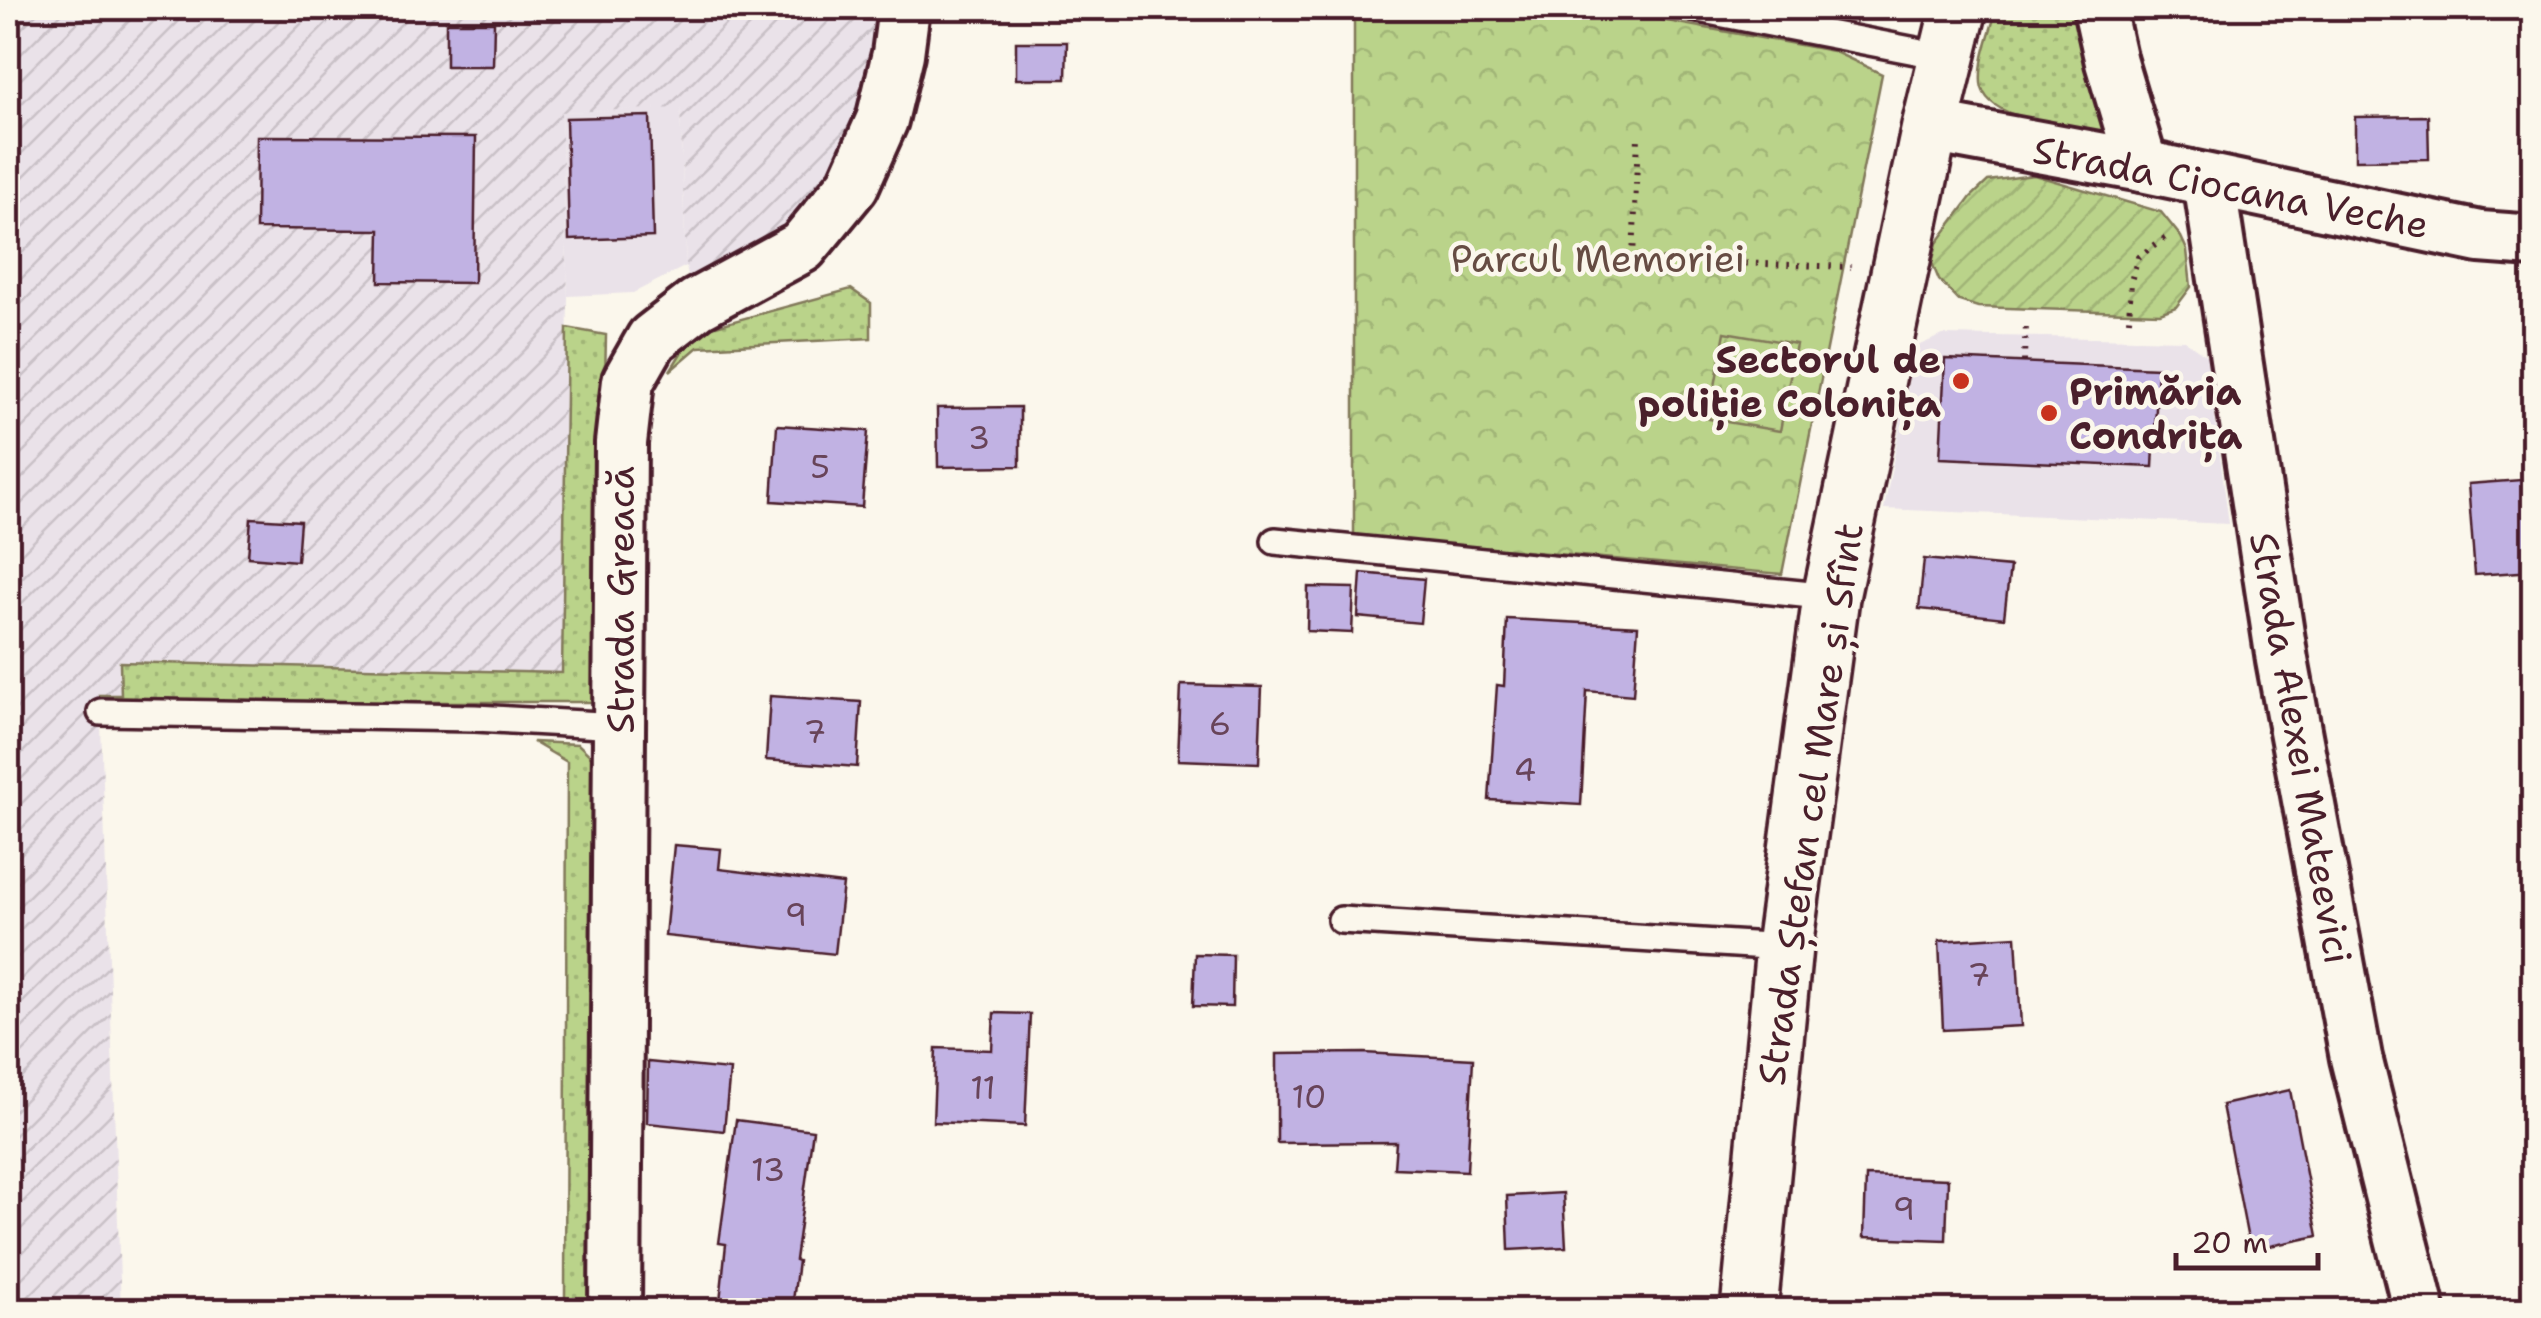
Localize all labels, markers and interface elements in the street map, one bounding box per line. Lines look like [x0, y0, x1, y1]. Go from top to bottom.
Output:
street label: Strada Ciocana Veche [2029, 124, 2433, 250]
park label: Parcul Memoriei [1451, 233, 1745, 284]
place label: Sectorul de poliție Colonița [1638, 334, 1941, 431]
place label: Primăria Condrița [2069, 366, 2242, 463]
marker: Sectorul de poliție Colonița [1950, 370, 1972, 392]
marker: Primăria Condrița [2038, 402, 2060, 424]
house number: 3 [968, 416, 990, 459]
house number: 5 [810, 445, 830, 488]
street label: Strada Greacă [595, 466, 646, 734]
street label: Strada Ștefan cel Mare și Sfînt [1745, 520, 1876, 1089]
street label: Strada Alexei Mateevici [2238, 528, 2364, 968]
house number: 6 [1209, 702, 1231, 745]
house number: 7 [804, 710, 826, 753]
house number: 4 [1514, 748, 1536, 791]
house number: 9 [785, 893, 807, 936]
house number: 7 [1968, 953, 1990, 996]
house number: 11 [970, 1066, 996, 1109]
house number: 10 [1292, 1075, 1326, 1118]
house number: 13 [751, 1148, 785, 1191]
house number: 9 [1893, 1187, 1915, 1230]
scale bar [2176, 1208, 2318, 1270]
text: 20 m [2191, 1222, 2268, 1263]

